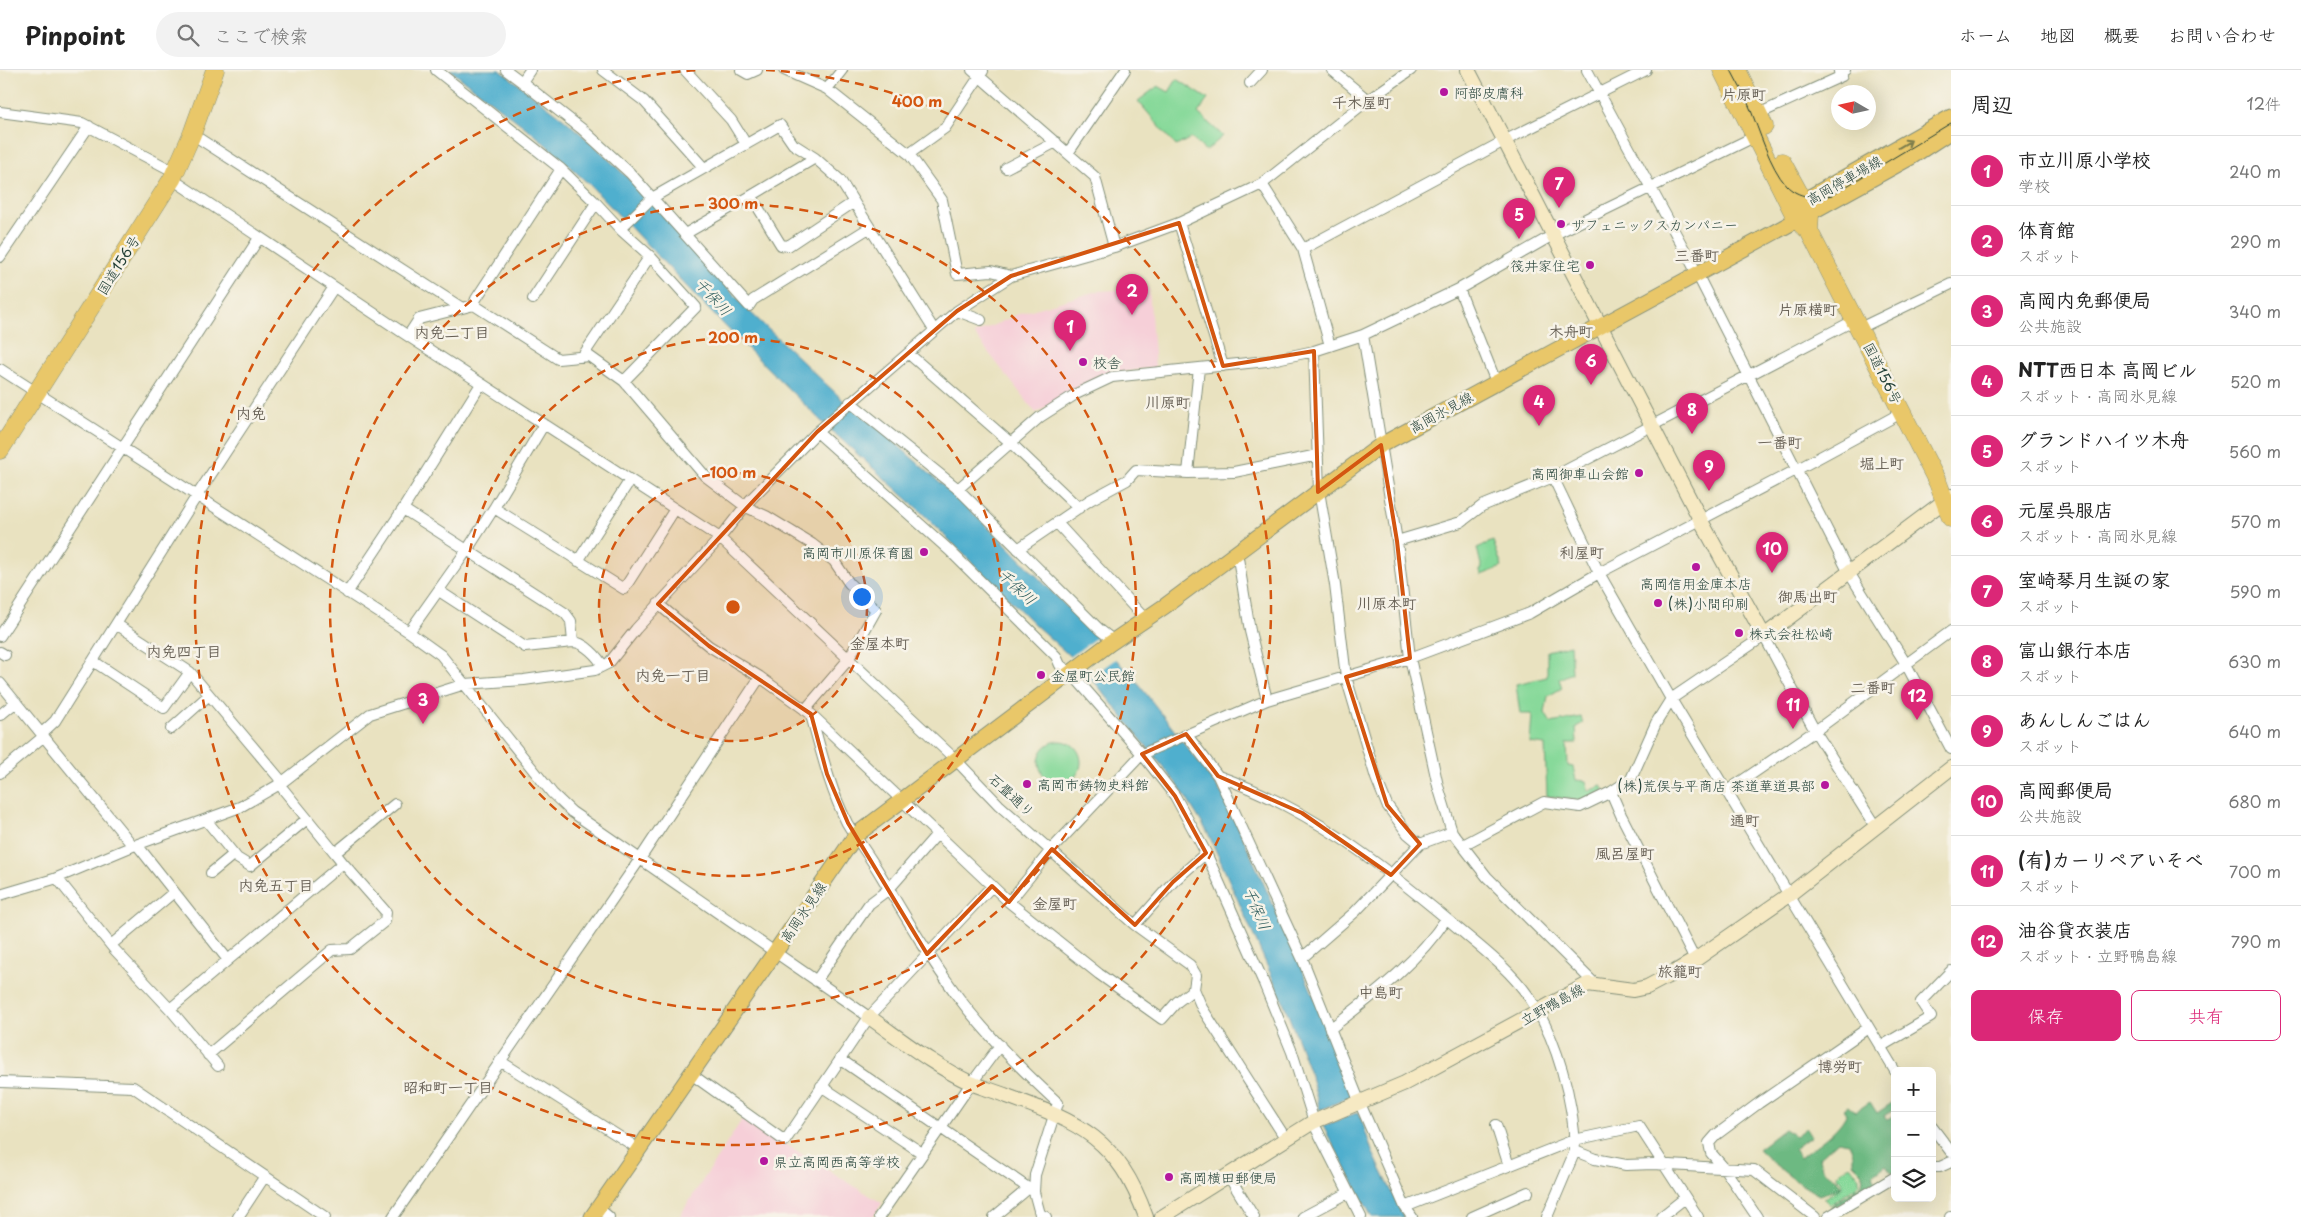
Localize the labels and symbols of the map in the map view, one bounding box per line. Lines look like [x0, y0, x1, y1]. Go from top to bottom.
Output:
place label: 阿部皮膚科 [1454, 82, 1524, 103]
district label: 片原町 [1721, 82, 1767, 105]
north arrow [1831, 85, 1876, 130]
marker: 阿部皮膚科 [1438, 86, 1450, 98]
text: 400 m [892, 89, 942, 112]
district label: 千木屋町 [1332, 90, 1392, 113]
one-way arrow [1897, 139, 1911, 149]
street label: 高岡停車場線 [1802, 150, 1886, 210]
pin: 7 [1543, 167, 1575, 208]
text: 300 m [708, 191, 758, 214]
pin: 5 [1503, 198, 1535, 239]
place label: ザフェニックスカンパニー [1571, 214, 1738, 235]
marker: ザフェニックスカンパニー [1555, 218, 1567, 230]
street label: 国道156号 [91, 231, 145, 299]
district label: 三番町 [1674, 243, 1720, 266]
place label: 筏井家住宅 [1510, 255, 1580, 276]
marker: 筏井家住宅 [1584, 259, 1596, 271]
water label: 千保川 [690, 272, 738, 320]
pin: 2 [1116, 274, 1148, 315]
district label: 片原横町 [1778, 297, 1838, 320]
pin: 1 [1054, 310, 1086, 351]
district label: 木舟町 [1548, 319, 1594, 342]
district label: 内免二丁目 [414, 320, 490, 343]
text: 200 m [708, 325, 758, 348]
street label: 国道156号 [1858, 338, 1908, 408]
pin: 6 [1575, 344, 1607, 385]
place label: 校舎 [1093, 352, 1121, 373]
marker: 校舎 [1077, 356, 1089, 368]
pin: 4 [1523, 385, 1555, 426]
street label: 高岡氷見線 [1405, 386, 1477, 438]
district label: 川原町 [1145, 390, 1191, 413]
pin: 8 [1676, 393, 1708, 434]
district label: 内免 [236, 401, 266, 424]
district label: 一番町 [1757, 430, 1803, 453]
pin: 9 [1693, 450, 1725, 491]
district label: 堀上町 [1859, 451, 1905, 474]
text: 100 m [710, 460, 756, 483]
place label: 高岡御車山会館 [1531, 463, 1629, 484]
marker: 高岡御車山会館 [1633, 467, 1645, 479]
pin: 10 [1756, 532, 1788, 573]
district label: 利屋町 [1559, 540, 1605, 563]
place label: 高岡市川原保育園 [802, 542, 914, 563]
marker: 高岡市川原保育園 [918, 546, 930, 558]
marker: 高岡信用金庫本店 [1690, 561, 1702, 573]
water label: 千保川 [994, 562, 1042, 610]
place label: 高岡信用金庫本店 [1640, 573, 1752, 594]
your location [849, 584, 875, 610]
district label: 御馬出町 [1778, 584, 1838, 607]
district label: 川原本町 [1357, 591, 1417, 614]
place label: (株)小間印刷 [1668, 593, 1749, 614]
marker: (株)小間印刷 [1652, 597, 1664, 609]
centre of rings [724, 598, 742, 616]
place label: 株式会社松崎 [1749, 623, 1833, 644]
marker: 株式会社松崎 [1733, 627, 1745, 639]
district label: 金屋本町 [850, 631, 910, 654]
district label: 内免四丁目 [146, 639, 222, 662]
district label: 内免一丁目 [635, 663, 711, 686]
place label: 金屋町公民館 [1051, 665, 1135, 686]
marker: 金屋町公民館 [1035, 669, 1047, 681]
district label: 二番町 [1850, 675, 1896, 698]
pin: 12 [1901, 679, 1933, 720]
pin: 3 [407, 683, 439, 724]
pin: 11 [1777, 688, 1809, 729]
street label: 石畳通り [984, 768, 1040, 822]
place label: 高岡市鋳物史料館 [1037, 774, 1149, 795]
place label: (株)荒俣与平商店 茶道華道具部 [1617, 775, 1815, 796]
marker: 高岡市鋳物史料館 [1021, 778, 1033, 790]
marker: (株)荒俣与平商店 茶道華道具部 [1819, 779, 1831, 791]
district label: 通町 [1730, 808, 1760, 831]
district label: 風呂屋町 [1595, 841, 1655, 864]
district label: 内免五丁目 [238, 873, 314, 896]
street label: 高岡氷見線 [775, 877, 831, 947]
water label: 千保川 [1239, 883, 1277, 933]
district label: 金屋町 [1032, 891, 1078, 914]
district label: 旅籠町 [1657, 959, 1703, 982]
street label: 立野鴨島線 [1516, 978, 1588, 1030]
district label: 中島町 [1358, 980, 1404, 1003]
district label: 博労町 [1817, 1054, 1863, 1077]
district label: 昭和町一丁目 [403, 1075, 493, 1098]
place label: 県立高岡西高等学校 [774, 1151, 900, 1172]
marker: 県立高岡西高等学校 [758, 1155, 770, 1167]
place label: 高岡横田郵便局 [1179, 1167, 1277, 1188]
marker: 高岡横田郵便局 [1163, 1171, 1175, 1183]

